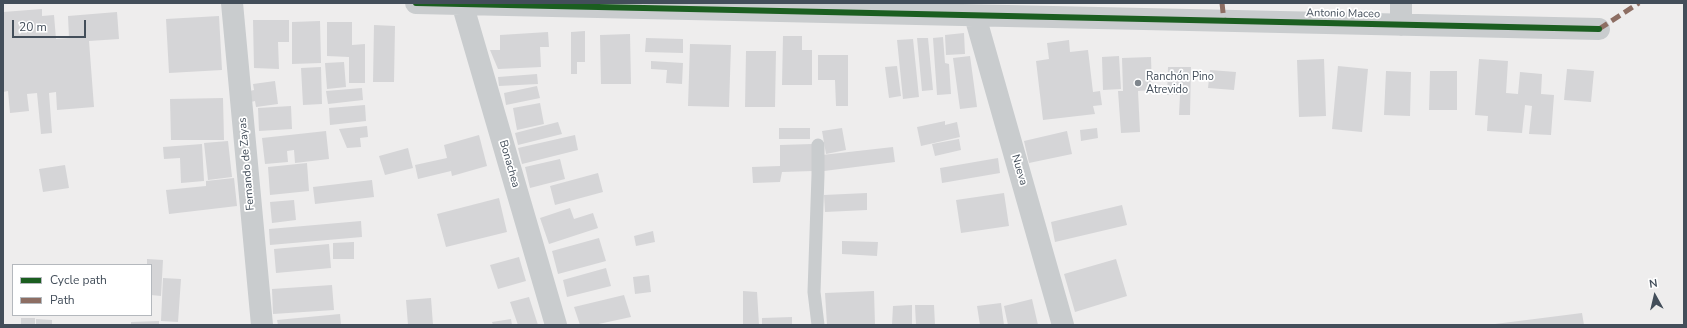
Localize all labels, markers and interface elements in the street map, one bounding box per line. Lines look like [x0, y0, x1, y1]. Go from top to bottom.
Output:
street label: Antonio Maceo [1306, 7, 1380, 21]
scale bar [14, 12, 88, 38]
text: 20 m [19, 19, 47, 35]
place label: Ranchón Pino Atrevido [1146, 70, 1214, 96]
marker: Ranchón Pino Atrevido [1133, 78, 1143, 88]
street label: Fernando de Zayas [236, 117, 258, 211]
street label: Bonachea [496, 139, 522, 189]
street label: Nueva [1008, 153, 1030, 187]
legend [12, 264, 152, 316]
text: Cycle path [50, 272, 107, 288]
north arrow [1635, 276, 1675, 316]
text: N [1648, 276, 1658, 292]
text: Path [50, 292, 75, 308]

